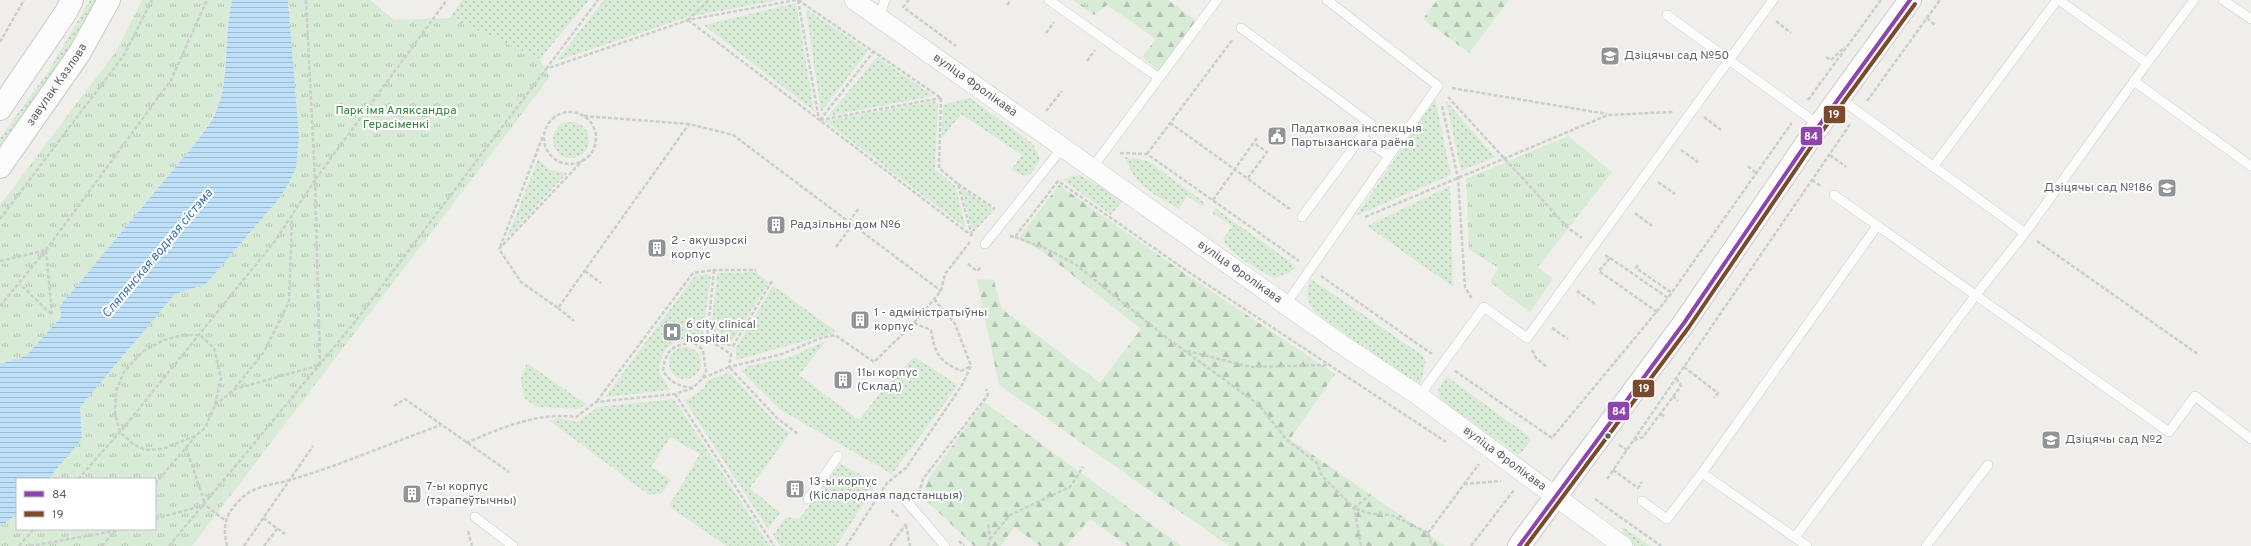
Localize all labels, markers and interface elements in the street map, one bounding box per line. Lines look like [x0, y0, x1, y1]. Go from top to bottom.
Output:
street label: завулак Казлова [23, 41, 91, 129]
school or university icon: Дзіцячы сад №50 [1599, 45, 1621, 67]
place label: Дзіцячы сад №50 [1624, 48, 1729, 64]
street label: вуліца Фролікава [930, 50, 1020, 121]
park label: Парк імя Аляксандра Герасіменкі [336, 103, 456, 133]
line badge: 19 [1823, 105, 1846, 124]
text: 19 [1828, 108, 1840, 122]
place label: Падатковая інспекцыя Партызанскага раёна [1291, 121, 1422, 151]
public building icon: Падатковая інспекцыя Партызанскага раёна [1266, 125, 1288, 147]
line badge: 84 [1800, 126, 1823, 146]
text: 84 [1804, 130, 1818, 144]
school or university icon: Дзіцячы сад №186 [2156, 177, 2178, 199]
place label: Дзіцячы сад №186 [2044, 180, 2153, 196]
water label: Сляпянская водная сістэма [99, 186, 217, 322]
building icon: Радзільны дом №6 [765, 214, 787, 236]
place label: Радзільны дом №6 [790, 217, 901, 233]
place label: 2 - акушэрскі корпус [671, 233, 747, 263]
building icon: 2 - акушэрскі корпус [646, 237, 668, 259]
street label: вуліца Фролікава [1194, 237, 1285, 308]
place label: 1 - адміністратыўны корпус [874, 305, 987, 335]
building icon: 1 - адміністратыўны корпус [849, 309, 871, 331]
place label: 6 city clinical hospital [686, 317, 756, 347]
hospital icon: 6 city clinical hospital [661, 321, 683, 343]
place label: 11ы корпус (Склад) [857, 365, 918, 395]
building icon: 11ы корпус (Склад) [832, 369, 854, 391]
line badge: 19 [1632, 379, 1655, 398]
text: 19 [1638, 382, 1650, 396]
line badge: 84 [1607, 401, 1630, 421]
text: 84 [1612, 405, 1626, 419]
street label: вуліца Фролікава [1460, 423, 1549, 495]
school or university icon: Дзіцячы сад №2 [2040, 429, 2062, 451]
unlabelled marker [1603, 431, 1613, 441]
place label: Дзіцячы сад №2 [2065, 432, 2163, 448]
place label: 13-ы корпус (Кіслародная падстанцыя) [809, 474, 963, 504]
legend [16, 478, 156, 530]
building icon: 13-ы корпус (Кіслародная падстанцыя) [784, 478, 806, 500]
place label: 7-ы корпус (тэрапеўтычны) [426, 479, 517, 509]
building icon: 7-ы корпус (тэрапеўтычны) [401, 483, 423, 505]
text: 84 [52, 487, 67, 503]
text: 19 [52, 507, 64, 523]

